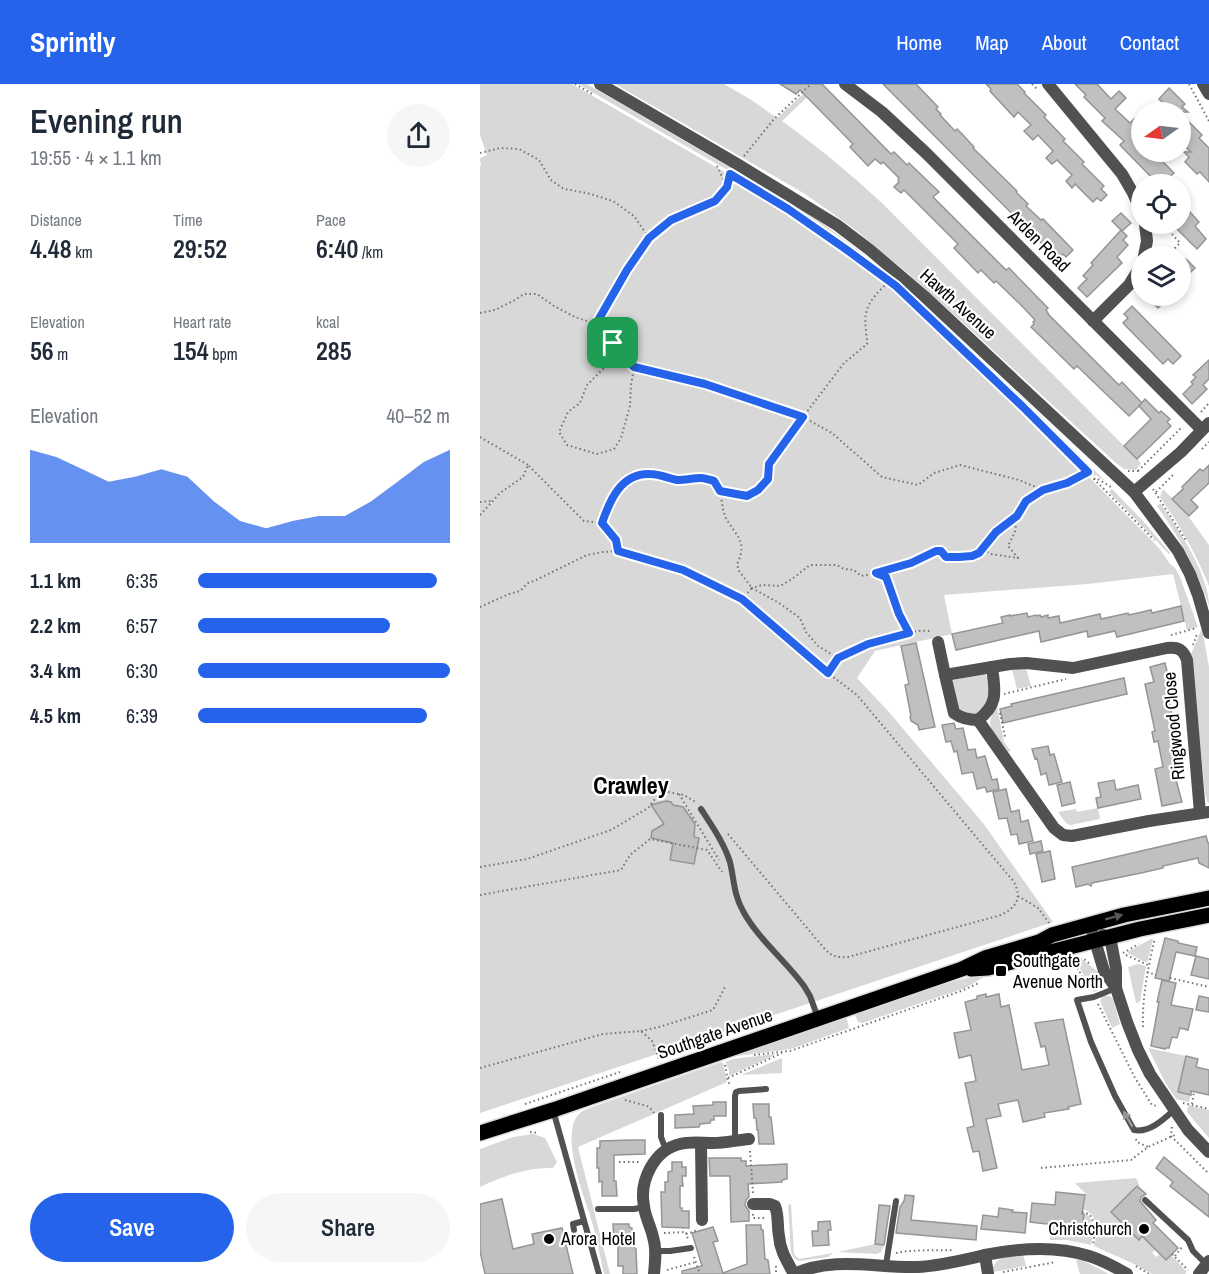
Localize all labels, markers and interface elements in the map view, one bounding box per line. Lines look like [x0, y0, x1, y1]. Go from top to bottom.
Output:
text: Sprintly [30, 23, 115, 61]
text: Home [896, 28, 942, 57]
text: Map [975, 28, 1009, 57]
text: About [1042, 28, 1087, 57]
text: Contact [1120, 28, 1179, 57]
text: Evening run [30, 99, 183, 143]
north arrow [1131, 102, 1191, 162]
map controls [1131, 102, 1191, 306]
button: share [387, 104, 450, 167]
text: 19:55 · 4 × 1.1 km [30, 144, 162, 171]
button: locate [1131, 174, 1191, 234]
street label: Arden Road [1002, 203, 1076, 277]
text: Distance [30, 209, 82, 231]
text: Time [173, 209, 203, 231]
text: Pace [316, 209, 346, 231]
text: 4.48 [30, 231, 72, 266]
text: 29:52 [173, 231, 227, 266]
text: 6:40 [316, 231, 358, 266]
text: km [72, 241, 93, 263]
text: /km [358, 241, 383, 263]
button: layers [1131, 246, 1191, 306]
street label: Hawth Avenue [915, 263, 1002, 345]
text: Elevation [30, 311, 85, 333]
text: Heart rate [173, 311, 231, 333]
text: kcal [316, 311, 339, 333]
pin [587, 317, 638, 368]
icon: arrive [596, 326, 629, 359]
text: 56 [30, 333, 54, 368]
text: 154 [173, 333, 209, 368]
text: 285 [316, 333, 352, 368]
text: m [54, 343, 68, 365]
text: bpm [209, 343, 238, 365]
text: Elevation [30, 402, 98, 429]
text: 40–52 m [386, 402, 450, 429]
text: 1.1 km [30, 567, 81, 594]
text: 6:35 [126, 567, 158, 594]
text: 2.2 km [30, 612, 81, 639]
text: 6:57 [126, 612, 158, 639]
text: 3.4 km [30, 657, 81, 684]
text: 6:30 [126, 657, 158, 684]
street label: Ringwood Close [1156, 671, 1191, 781]
text: 4.5 km [30, 702, 81, 729]
text: 6:39 [126, 702, 158, 729]
district label: Crawley [593, 769, 669, 801]
one-way arrow [1105, 912, 1123, 922]
place label: Southgate Avenue North [1012, 948, 1103, 994]
marker: Southgate Avenue North [994, 964, 1008, 978]
street label: Southgate Avenue [654, 1002, 776, 1065]
one-way arrow [1123, 1110, 1133, 1127]
button: Save [30, 1193, 234, 1262]
button: Share [246, 1193, 450, 1262]
place label: Christchurch [1048, 1216, 1132, 1241]
marker: Christchurch [1137, 1222, 1151, 1236]
place label: Arora Hotel [560, 1226, 636, 1251]
marker: Arora Hotel [542, 1232, 556, 1246]

